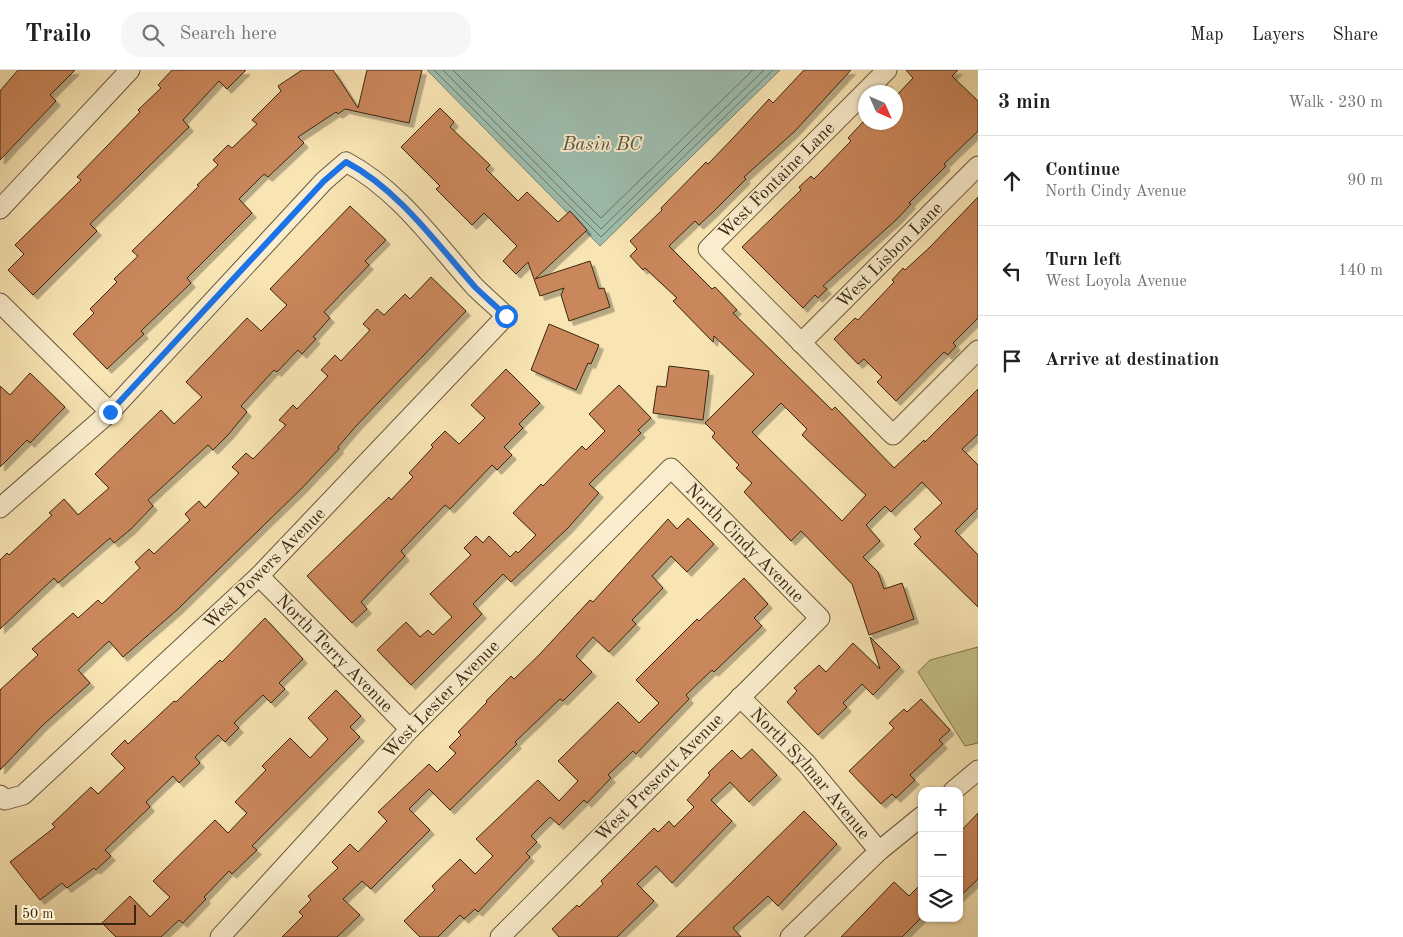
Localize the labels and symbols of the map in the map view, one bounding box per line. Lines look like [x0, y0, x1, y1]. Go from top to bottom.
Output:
north arrow [858, 85, 903, 130]
street label: West Fontaine Lane [715, 119, 838, 242]
water label: Basin BC [561, 136, 643, 155]
street label: West Lisbon Lane [834, 199, 947, 312]
route start [495, 305, 518, 328]
route end [99, 401, 122, 424]
street label: North Cindy Avenue [682, 480, 807, 606]
street label: West Powers Avenue [200, 504, 329, 633]
street label: North Terry Avenue [272, 591, 396, 716]
street label: West Lester Avenue [380, 637, 503, 762]
street label: North Sylmar Avenue [746, 705, 873, 843]
street label: West Prescott Avenue [592, 710, 727, 845]
scale bar [15, 902, 136, 925]

